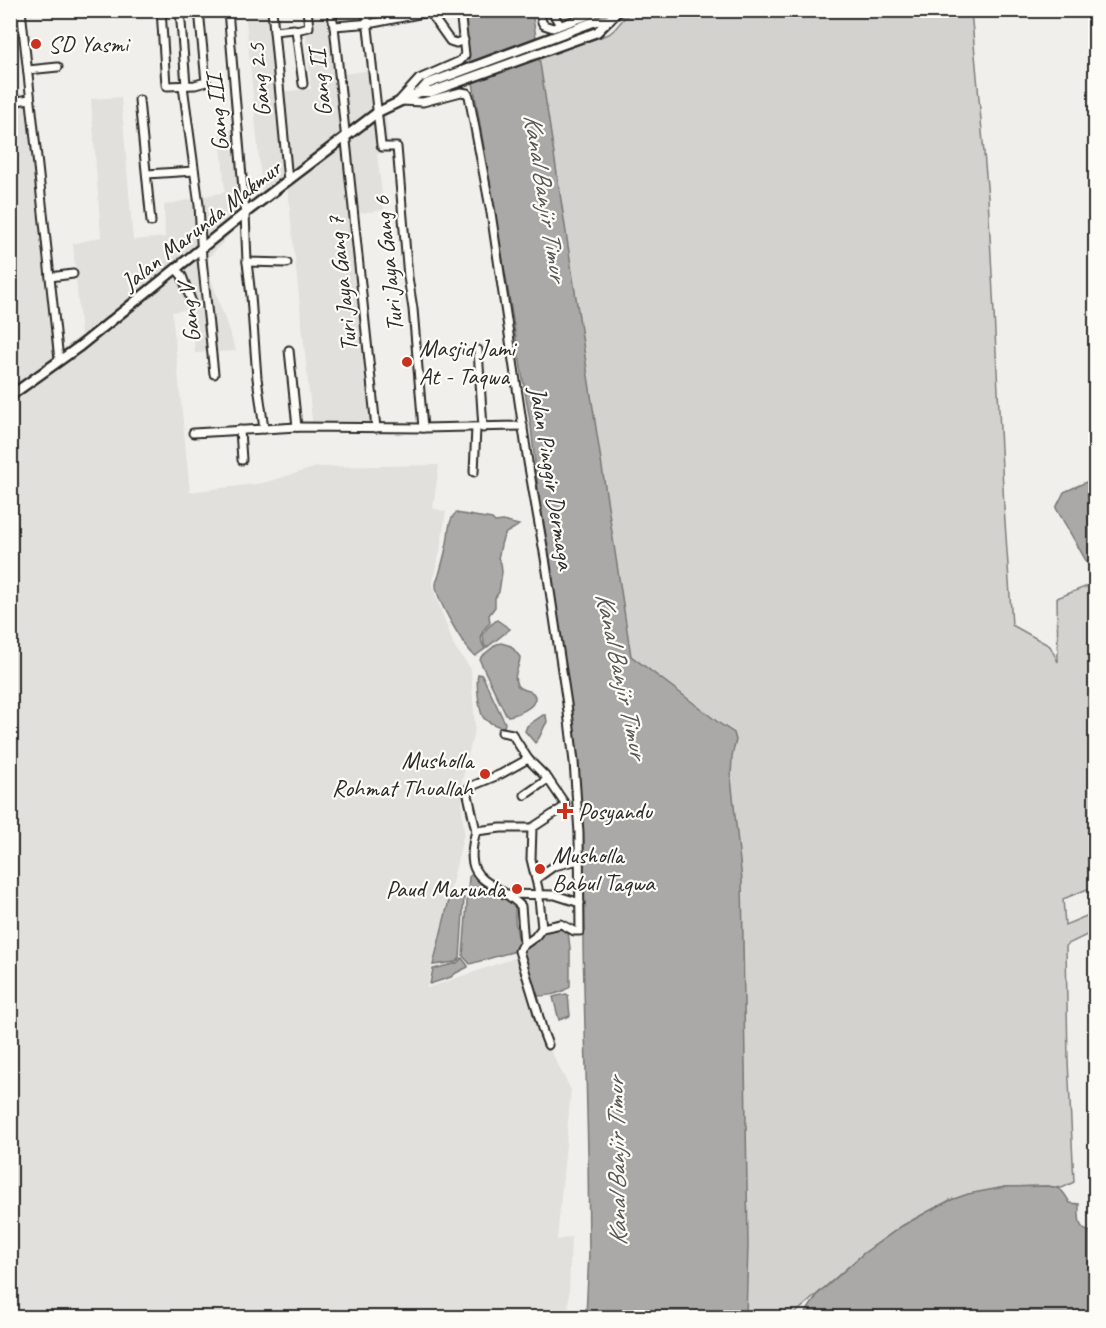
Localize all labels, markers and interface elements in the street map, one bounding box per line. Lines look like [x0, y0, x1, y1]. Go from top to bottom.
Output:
place label: SD Yasmi [48, 29, 131, 59]
marker: SD Yasmi [29, 37, 43, 51]
street label: Gang 2.5 [241, 41, 277, 118]
street label: Gang II [301, 43, 338, 118]
street label: Gang III [198, 69, 235, 152]
water label: Kanal Banjir Timur [516, 112, 576, 287]
street label: Jalan Marunda Makmur [114, 152, 289, 297]
street label: Turi Jaya Gang 6 [366, 194, 410, 333]
street label: Turi Jaya Gang 7 [320, 214, 364, 353]
street label: Gang V [170, 277, 207, 344]
place label: Masjid Jami At - Taqwa [419, 333, 517, 391]
marker: Masjid Jami At - Taqwa [400, 355, 414, 369]
street label: Jalan Pinggir Dermaga [523, 384, 581, 573]
water label: Kanal Banjir Timur [588, 590, 656, 765]
place label: Musholla Rohmat Thuallah [332, 745, 475, 803]
marker: Musholla Rohmat Thuallah [478, 767, 492, 781]
place label: Posyandu [578, 796, 654, 826]
marker: Posyandu [556, 802, 574, 820]
place label: Musholla Babul Taqwa [552, 840, 656, 898]
marker: Musholla Babul Taqwa [533, 862, 547, 876]
place label: Paud Marunda [386, 874, 506, 904]
marker: Paud Marunda [510, 882, 524, 896]
water label: Kanal Banjir Timur [598, 1073, 634, 1246]

